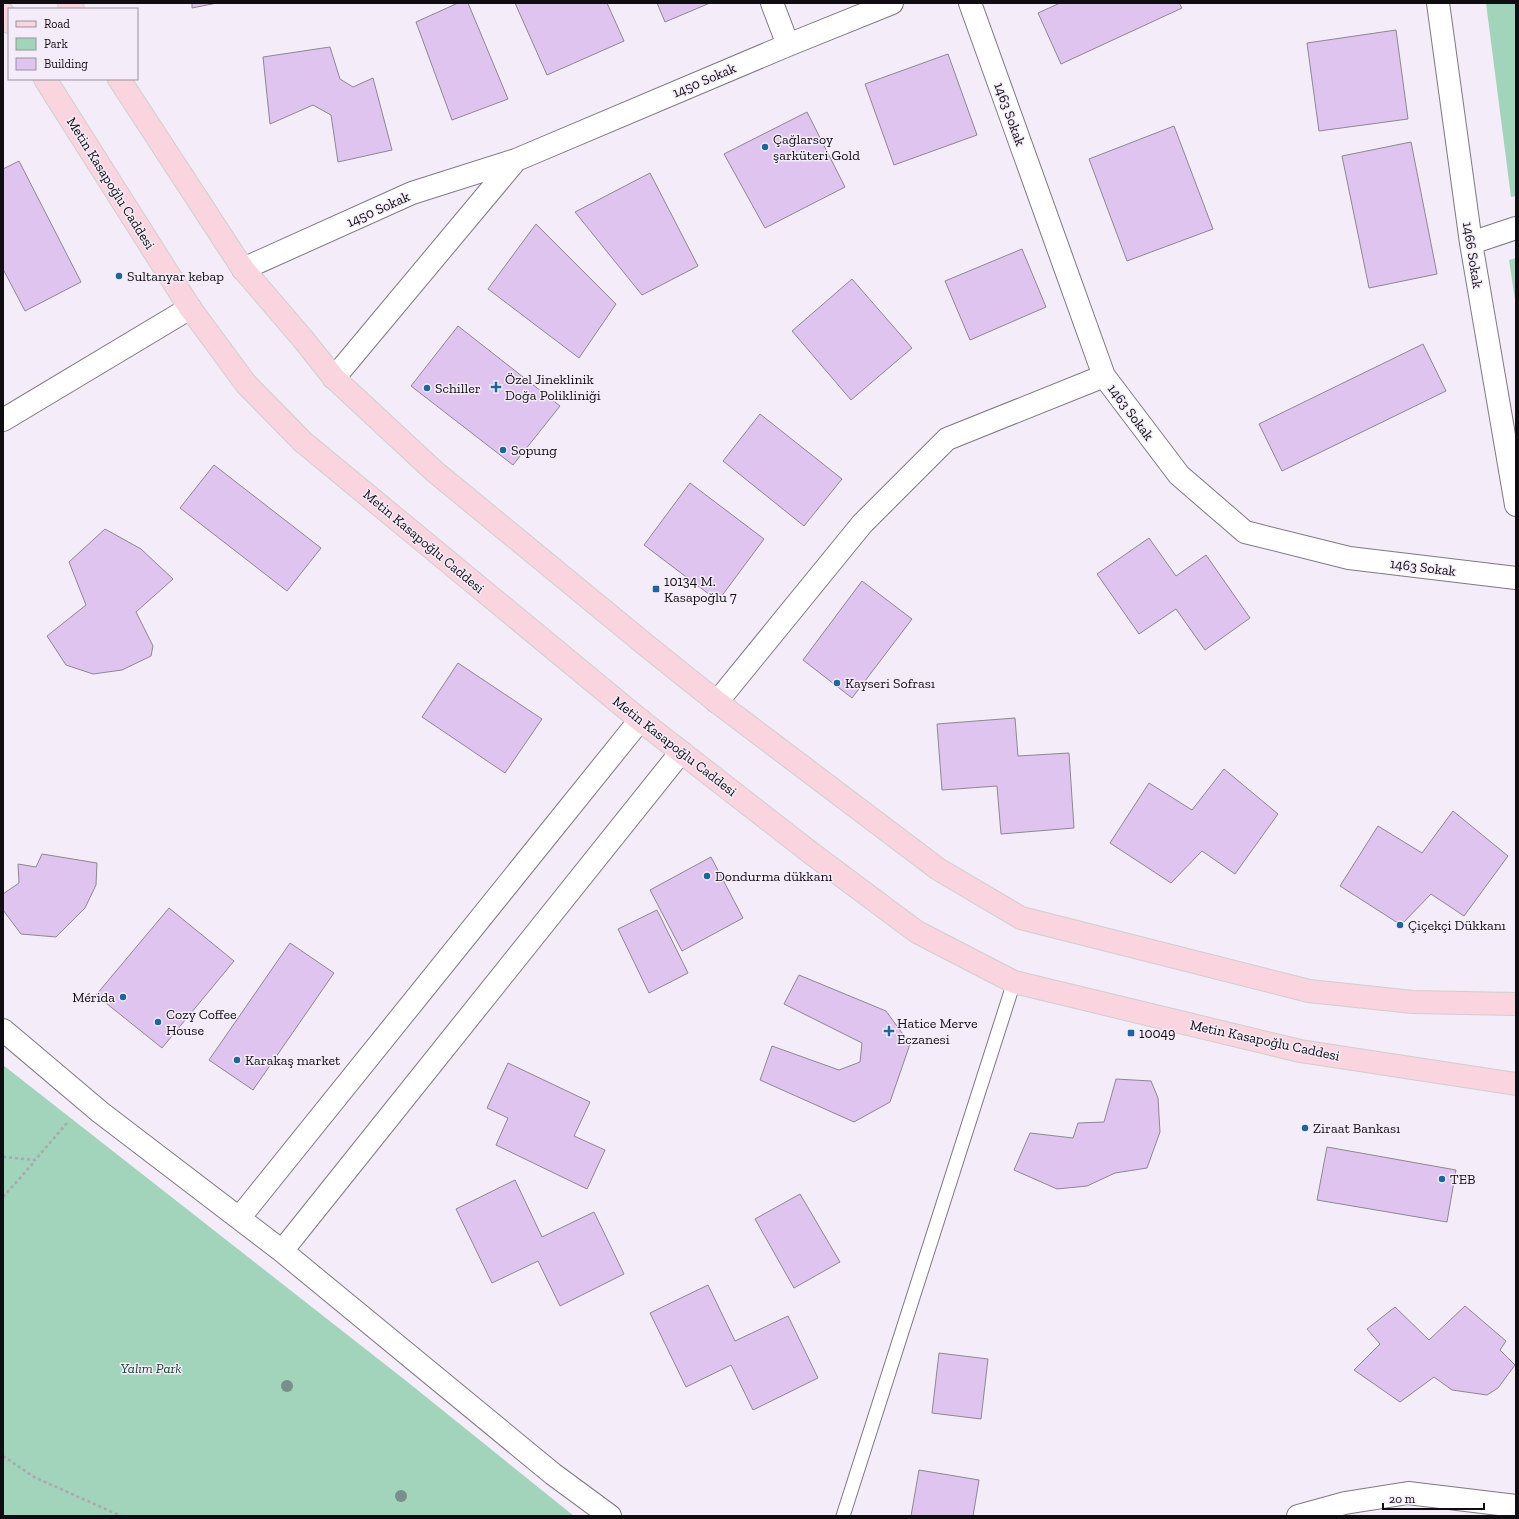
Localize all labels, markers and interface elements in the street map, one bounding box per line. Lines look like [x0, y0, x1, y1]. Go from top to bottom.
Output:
legend [8, 8, 138, 80]
text: Road [44, 17, 70, 31]
text: Park [44, 37, 69, 51]
text: Building [44, 57, 88, 71]
street label: 1450 Sokak [670, 59, 739, 101]
street label: 1463 Sokak [990, 80, 1029, 149]
street label: Metin Kasapoğlu Caddesi [63, 114, 158, 253]
place label: Çağlarsoy şarküteri Gold [773, 131, 860, 164]
marker: Çağlarsoy şarküteri Gold [760, 142, 770, 152]
street label: 1450 Sokak [344, 188, 413, 231]
street label: 1466 Sokak [1459, 221, 1486, 290]
place label: Sultanyar kebap [127, 268, 224, 285]
marker: Sultanyar kebap [114, 271, 124, 281]
place label: Özel Jineklinik Doğa Polikliniği [505, 371, 601, 404]
place label: Schiller [435, 380, 481, 397]
marker: Özel Jineklinik Doğa Polikliniği [490, 381, 502, 393]
street label: 1463 Sokak [1104, 381, 1158, 444]
marker: Schiller [422, 383, 432, 393]
place label: Sopung [511, 442, 557, 459]
marker: Sopung [498, 445, 508, 455]
street label: Metin Kasapoğlu Caddesi [360, 486, 488, 597]
street label: 1463 Sokak [1389, 555, 1458, 580]
place label: 10134 M. Kasapoğlu 7 [664, 573, 737, 606]
marker: 10134 M. Kasapoğlu 7 [651, 584, 661, 594]
place label: Kayseri Sofrası [845, 675, 935, 692]
marker: Kayseri Sofrası [832, 678, 842, 688]
street label: Metin Kasapoğlu Caddesi [609, 693, 740, 800]
place label: Dondurma dükkanı [715, 868, 832, 885]
marker: Dondurma dükkanı [702, 871, 712, 881]
place label: Çiçekçi Dükkanı [1408, 917, 1506, 934]
marker: Çiçekçi Dükkanı [1395, 920, 1405, 930]
place label: Mérida [72, 989, 115, 1006]
marker: Mérida [118, 992, 128, 1002]
place label: Cozy Coffee House [166, 1006, 237, 1039]
place label: Hatice Merve Eczanesi [897, 1015, 978, 1048]
street label: Metin Kasapoğlu Caddesi [1188, 1016, 1341, 1065]
marker: Cozy Coffee House [153, 1017, 163, 1027]
place label: 10049 [1139, 1025, 1176, 1042]
marker: Hatice Merve Eczanesi [884, 1026, 894, 1036]
marker: 10049 [1126, 1028, 1136, 1038]
place label: Karakaş market [245, 1052, 341, 1069]
marker: Karakaş market [232, 1055, 242, 1065]
place label: Ziraat Bankası [1313, 1120, 1400, 1137]
marker: Ziraat Bankası [1300, 1123, 1310, 1133]
place label: TEB [1450, 1171, 1475, 1188]
marker: TEB [1437, 1174, 1447, 1184]
park label: Yalım Park [120, 1360, 182, 1377]
scale bar [1383, 1485, 1484, 1511]
text: 20 m [1389, 1492, 1416, 1506]

